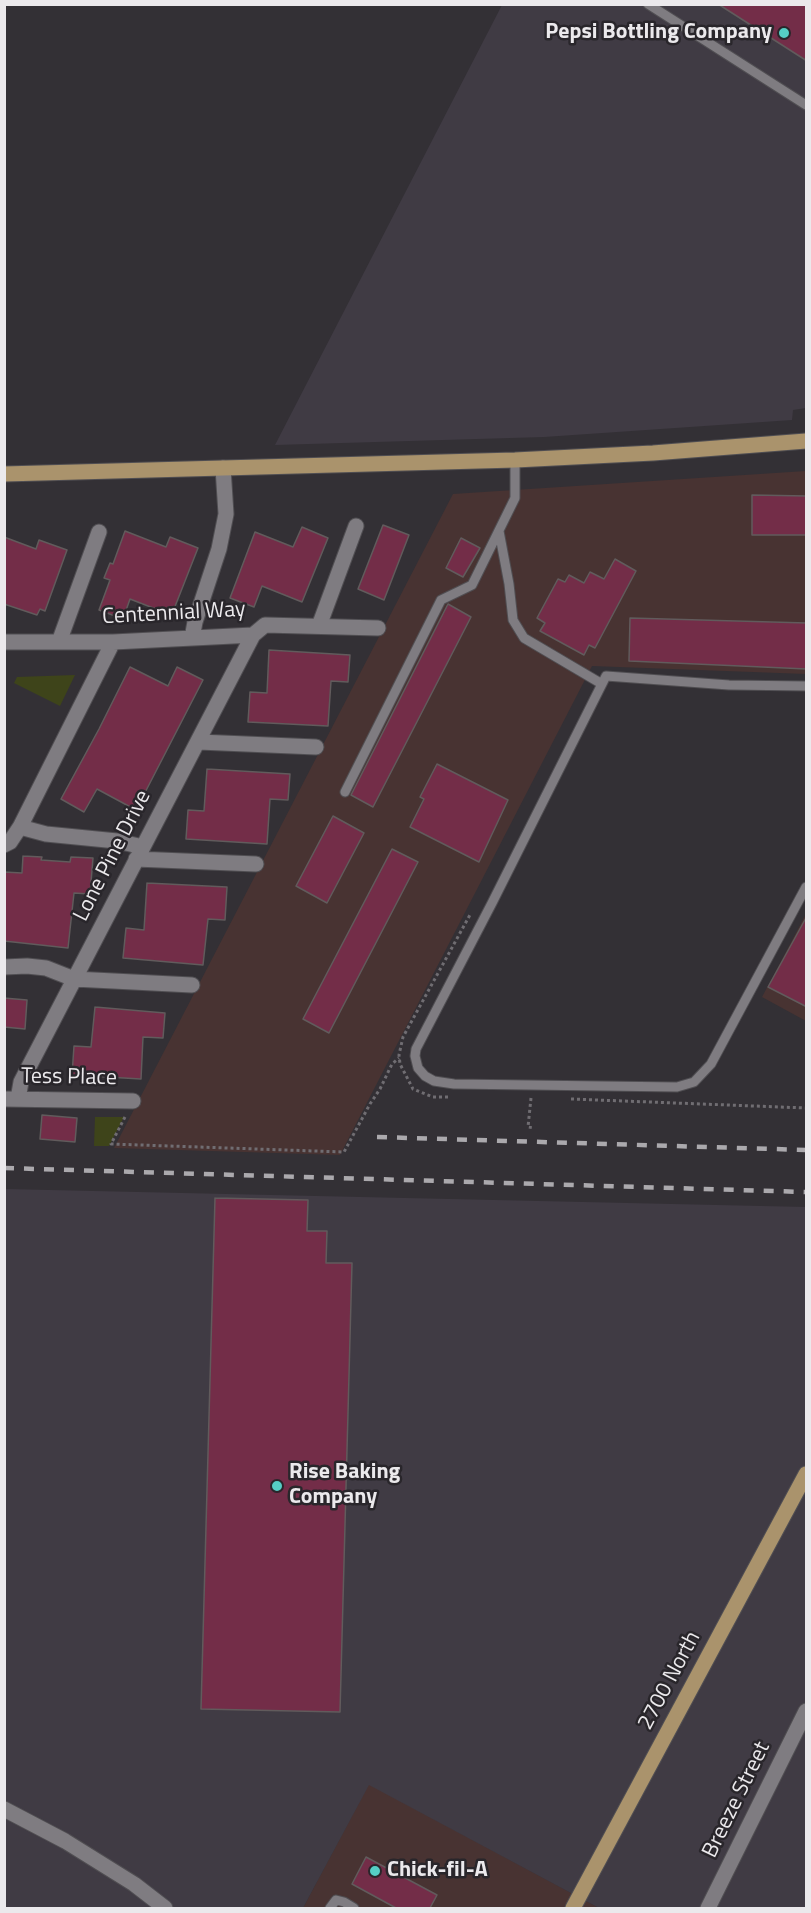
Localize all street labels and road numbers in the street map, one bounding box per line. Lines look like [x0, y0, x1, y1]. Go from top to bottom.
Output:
street label: Centennial Way [102, 597, 246, 631]
street label: Lone Pine Drive [69, 786, 157, 926]
street label: Tess Place [21, 1064, 117, 1092]
street label: 2700 North [633, 1627, 707, 1735]
street label: Breeze Street [698, 1738, 776, 1862]

